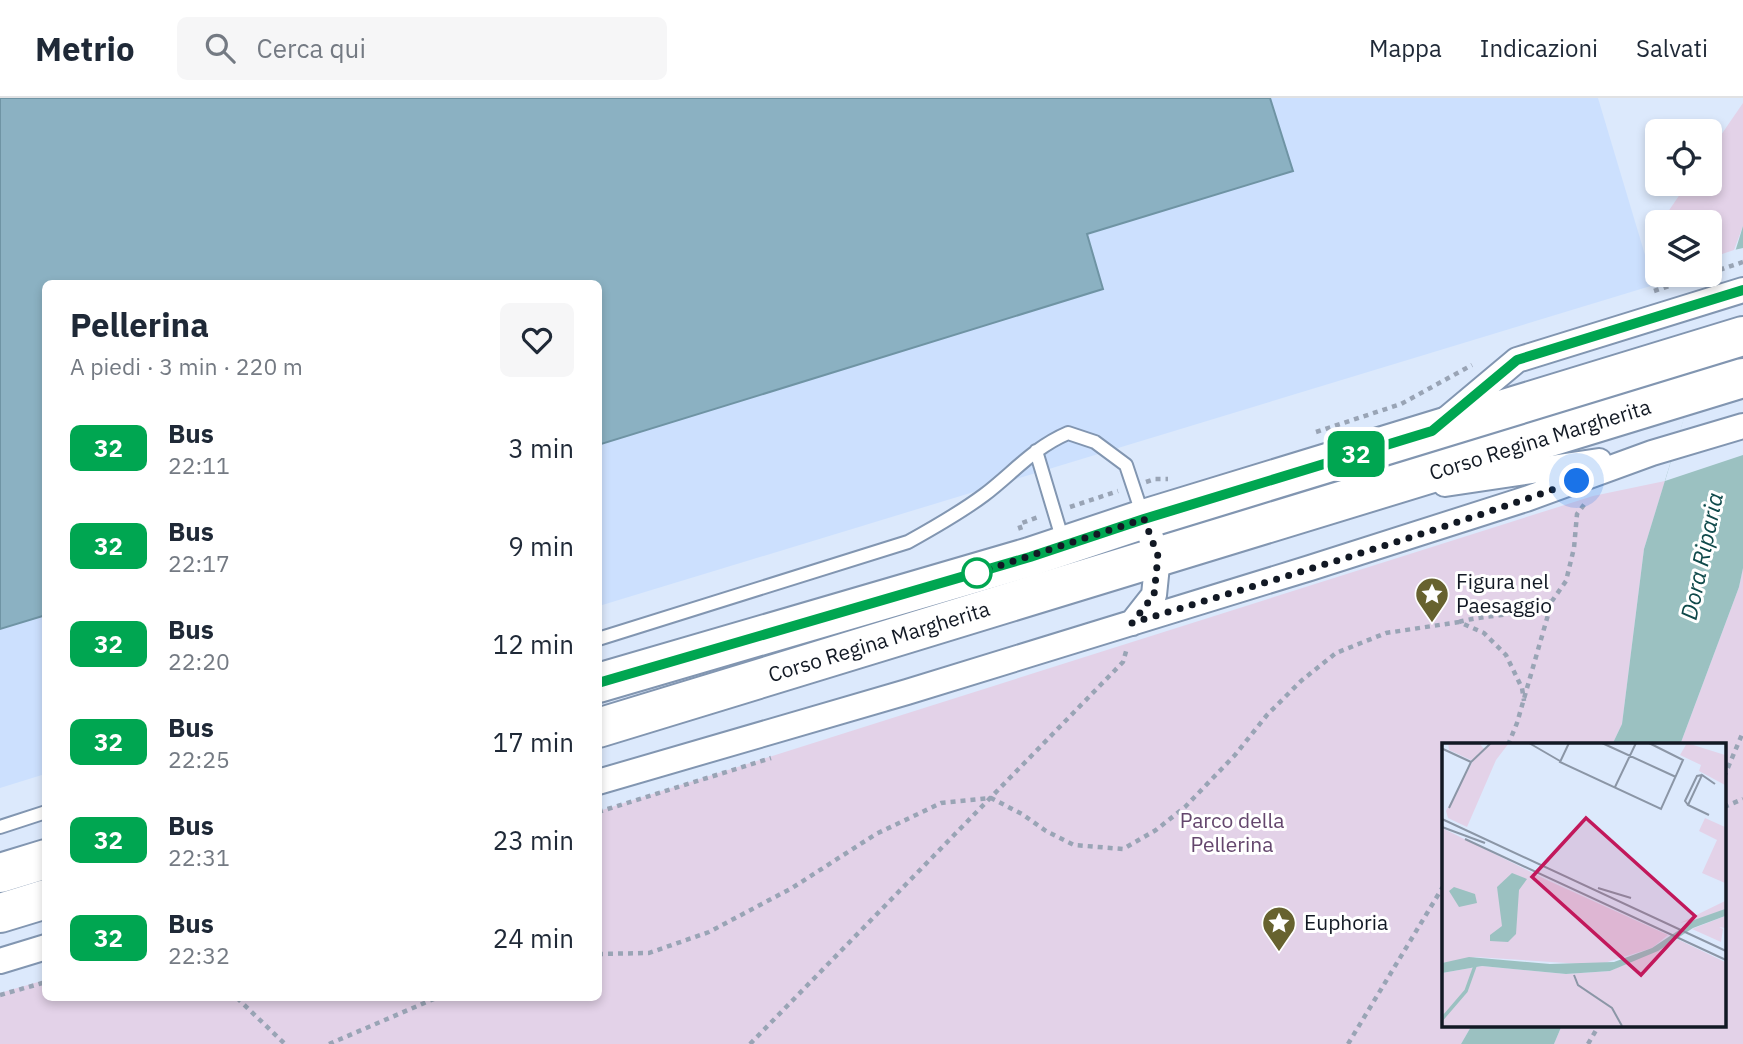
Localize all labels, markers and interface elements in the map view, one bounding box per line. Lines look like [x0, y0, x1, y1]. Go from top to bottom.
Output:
search box [177, 17, 667, 80]
text: Metrio [35, 27, 135, 70]
icon: search [201, 29, 239, 67]
text: Cerca qui [257, 31, 366, 65]
text: Mappa [1369, 32, 1442, 64]
text: Indicazioni [1480, 32, 1598, 64]
text: Salvati [1636, 32, 1708, 64]
map controls [1645, 119, 1722, 287]
button: locate [1645, 119, 1722, 196]
button: layers [1645, 210, 1722, 287]
text: Pellerina [70, 303, 209, 346]
button: heart [500, 303, 574, 377]
text: A piedi · 3 min · 220 m [70, 351, 303, 381]
street label: Corso Regina Margherita [1425, 392, 1654, 486]
text: Bus [168, 416, 214, 450]
text: 3 min [508, 431, 574, 465]
line badge: 32 [1324, 431, 1388, 477]
text: 32 [94, 432, 123, 464]
text: 32 [1342, 438, 1370, 470]
text: 22:11 [168, 450, 230, 480]
your location [1559, 463, 1594, 498]
water label: Dora Riparia [1673, 489, 1729, 622]
text: Bus [168, 514, 214, 548]
text: 9 min [508, 529, 574, 563]
text: 32 [94, 530, 123, 562]
text: 22:17 [168, 548, 230, 578]
unlabelled marker [962, 558, 992, 588]
place label: Figura nel Paesaggio [1456, 567, 1552, 619]
place icon: Figura nel Paesaggio [1413, 575, 1451, 624]
street label: Corso Regina Margherita [765, 594, 993, 688]
text: Bus [168, 612, 214, 646]
text: 12 min [493, 627, 574, 661]
text: 32 [94, 628, 123, 660]
text: 22:20 [168, 646, 230, 676]
text: Bus [168, 710, 214, 744]
text: 17 min [493, 725, 574, 759]
text: 32 [94, 726, 123, 758]
inset map [1442, 743, 1726, 1026]
text: 22:25 [168, 744, 230, 774]
park label: Parco della Pellerina [1180, 806, 1284, 858]
text: Bus [168, 808, 214, 842]
text: 23 min [493, 823, 574, 857]
text: 32 [94, 824, 123, 856]
text: 22:31 [168, 842, 230, 872]
place icon: Euphoria [1260, 904, 1298, 953]
text: Bus [168, 906, 214, 940]
place label: Euphoria [1304, 908, 1388, 936]
text: 24 min [493, 921, 574, 955]
text: 32 [94, 922, 123, 954]
text: 22:32 [168, 940, 230, 970]

